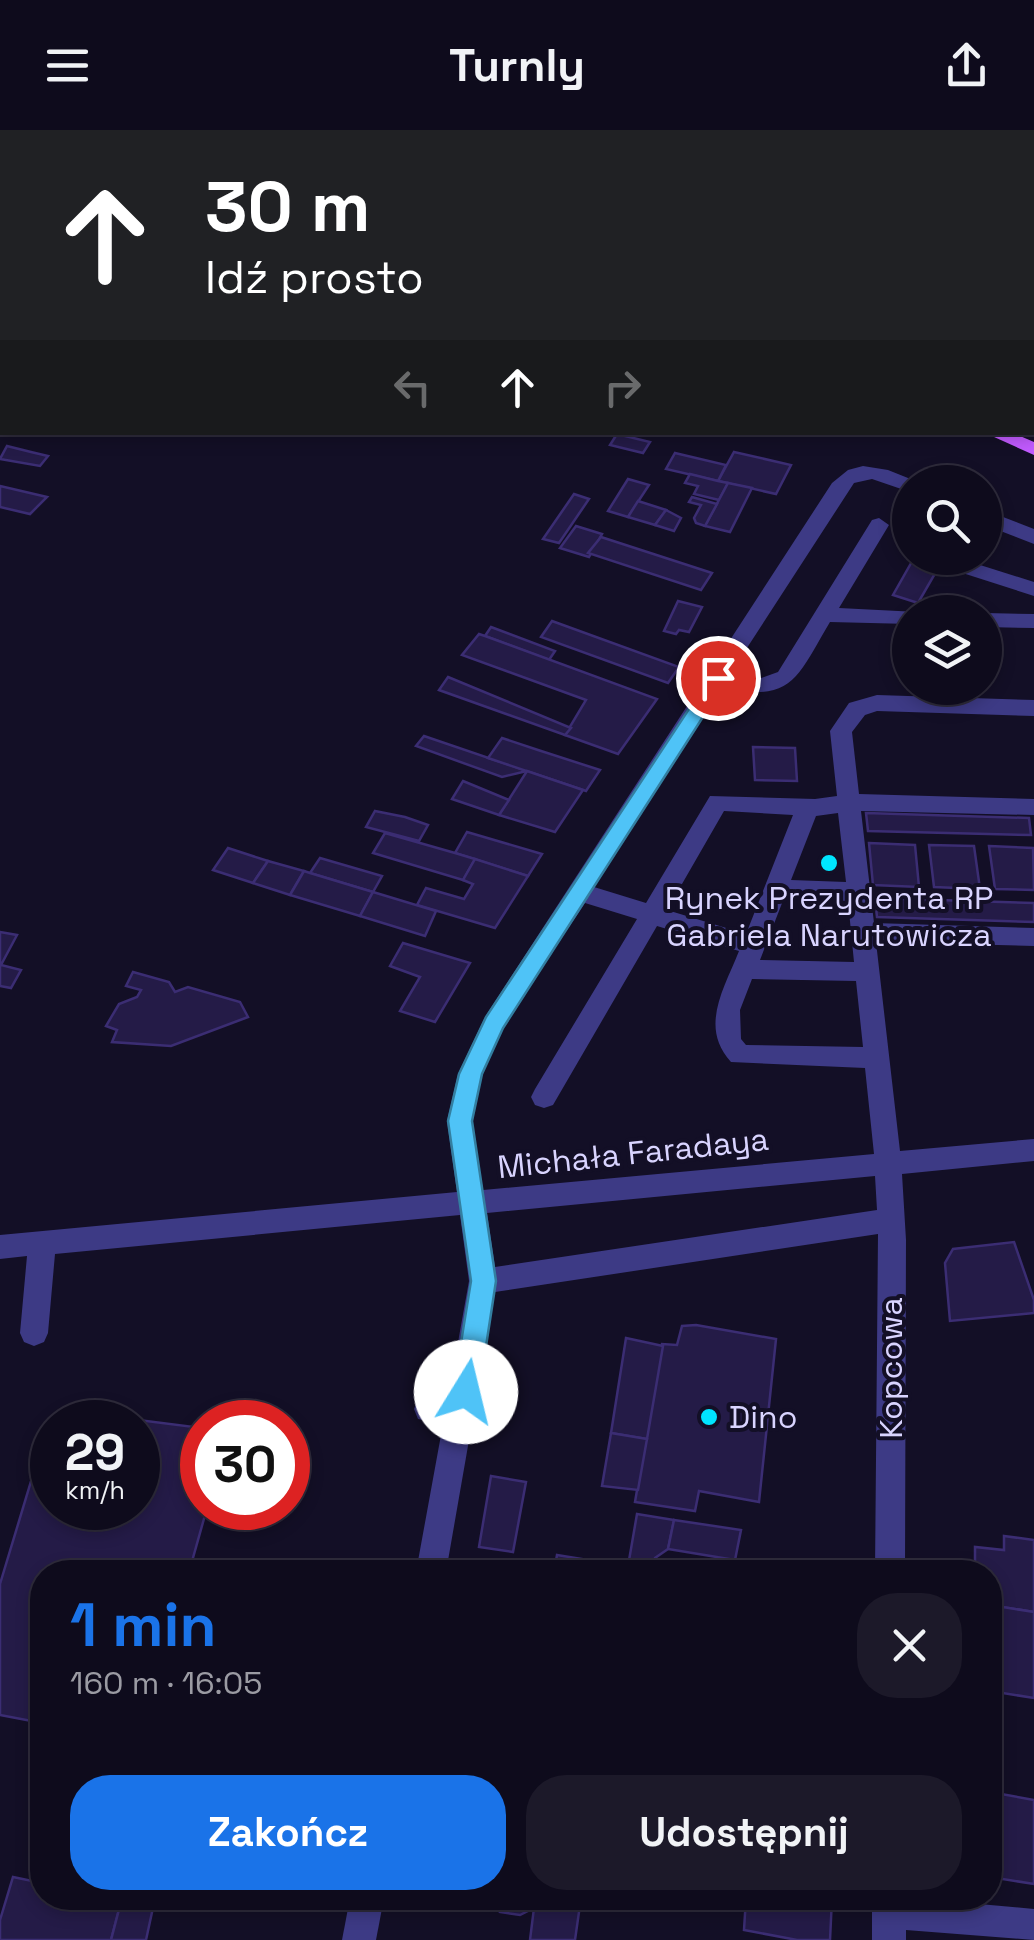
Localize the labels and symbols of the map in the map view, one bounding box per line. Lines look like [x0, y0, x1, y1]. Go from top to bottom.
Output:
pin [676, 636, 761, 721]
marker: Rynek Prezydenta RP Gabriela Narutowicza [818, 852, 840, 874]
place label: Rynek Prezydenta RP Gabriela Narutowicza [665, 878, 993, 955]
street label: Michała Faradaya [495, 1119, 771, 1187]
street label: Kopcowa [871, 1297, 911, 1439]
position arrow [414, 1340, 518, 1444]
place label: Dino [729, 1397, 797, 1437]
speed limit sign: 30 [180, 1400, 310, 1530]
marker: Dino [698, 1406, 720, 1428]

